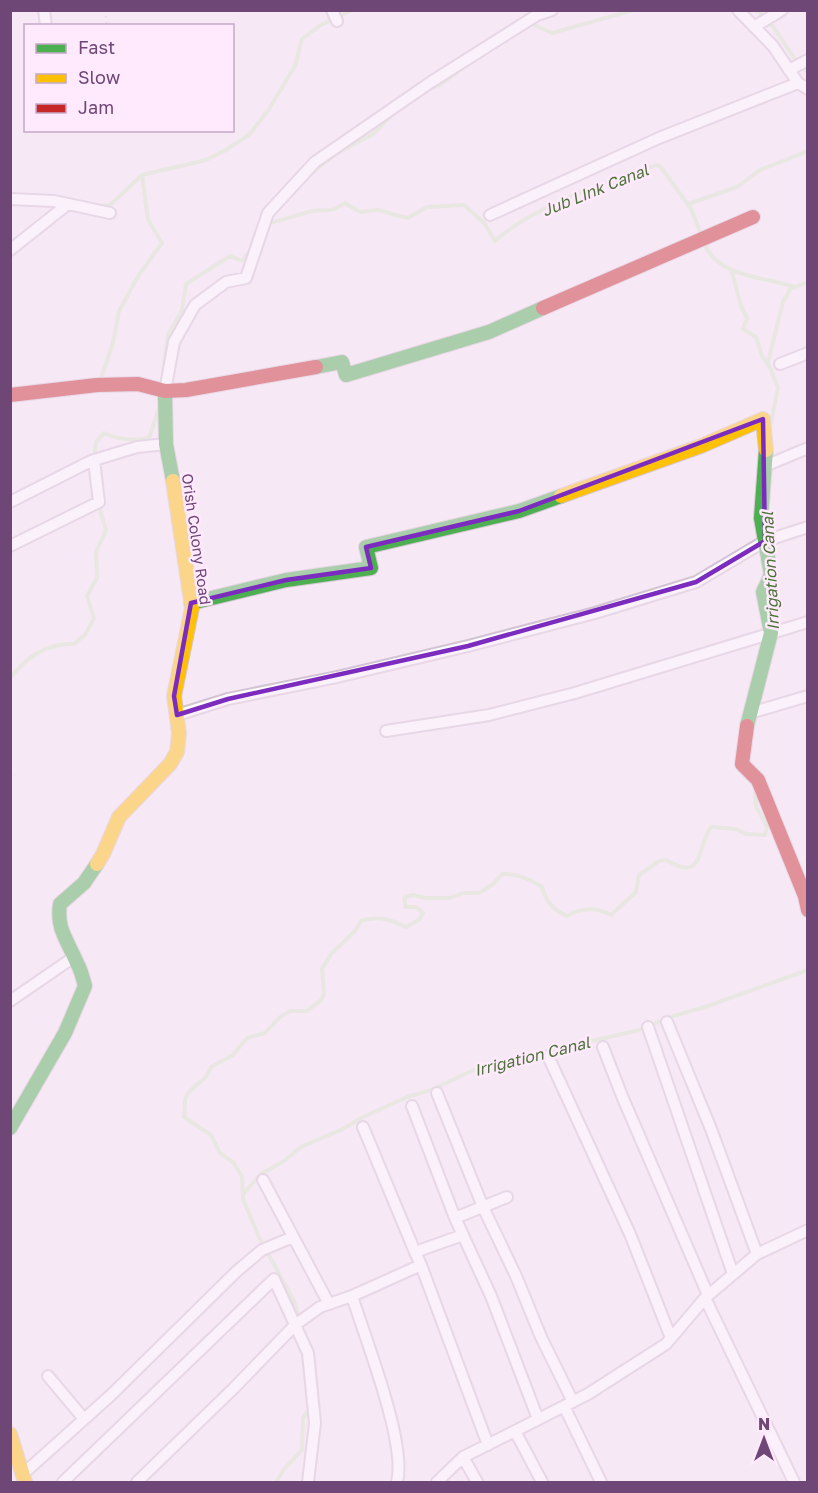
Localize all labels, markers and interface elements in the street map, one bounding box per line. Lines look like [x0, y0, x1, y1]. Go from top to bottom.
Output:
legend [24, 24, 234, 132]
text: Fast [78, 36, 115, 58]
text: Slow [78, 66, 121, 88]
text: Jam [78, 96, 114, 118]
water label: Jub LInk Canal [539, 159, 652, 221]
street label: Orish Colony Road [179, 472, 215, 606]
water label: Irrigation Canal [757, 510, 783, 631]
water label: Irrigation Canal [472, 1032, 593, 1080]
north arrow [734, 1409, 794, 1469]
text: N [758, 1414, 770, 1434]

